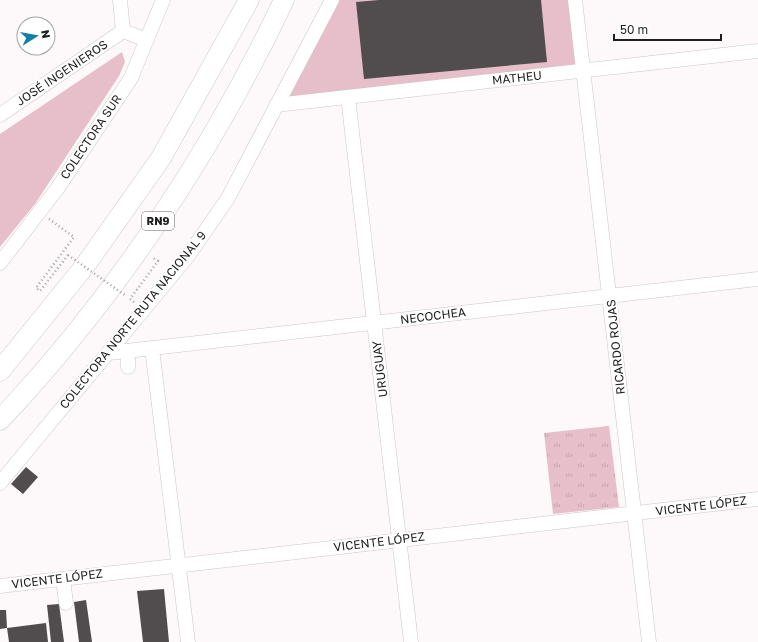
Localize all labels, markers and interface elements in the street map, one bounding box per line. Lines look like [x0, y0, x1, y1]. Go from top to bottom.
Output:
north arrow [16, 16, 56, 56]
scale bar [614, 16, 721, 42]
text: 50 m [620, 22, 648, 37]
text: N [39, 29, 53, 39]
street label: JOSÉ INGENIEROS [13, 36, 111, 109]
street label: MATHEU [491, 67, 543, 88]
street label: COLECTORA SUR [57, 92, 124, 182]
road number: RN9 [142, 212, 174, 230]
street label: COLECTORA NORTE RUTA NACIONAL 9 [56, 228, 209, 412]
street label: RICARDO ROJAS [603, 299, 628, 395]
street label: NECOCHEA [399, 304, 467, 327]
street label: URUGUAY [369, 340, 390, 398]
street label: VICENTE LÓPEZ [654, 492, 747, 519]
street label: VICENTE LÓPEZ [332, 528, 425, 555]
street label: VICENTE LÓPEZ [10, 565, 103, 592]

